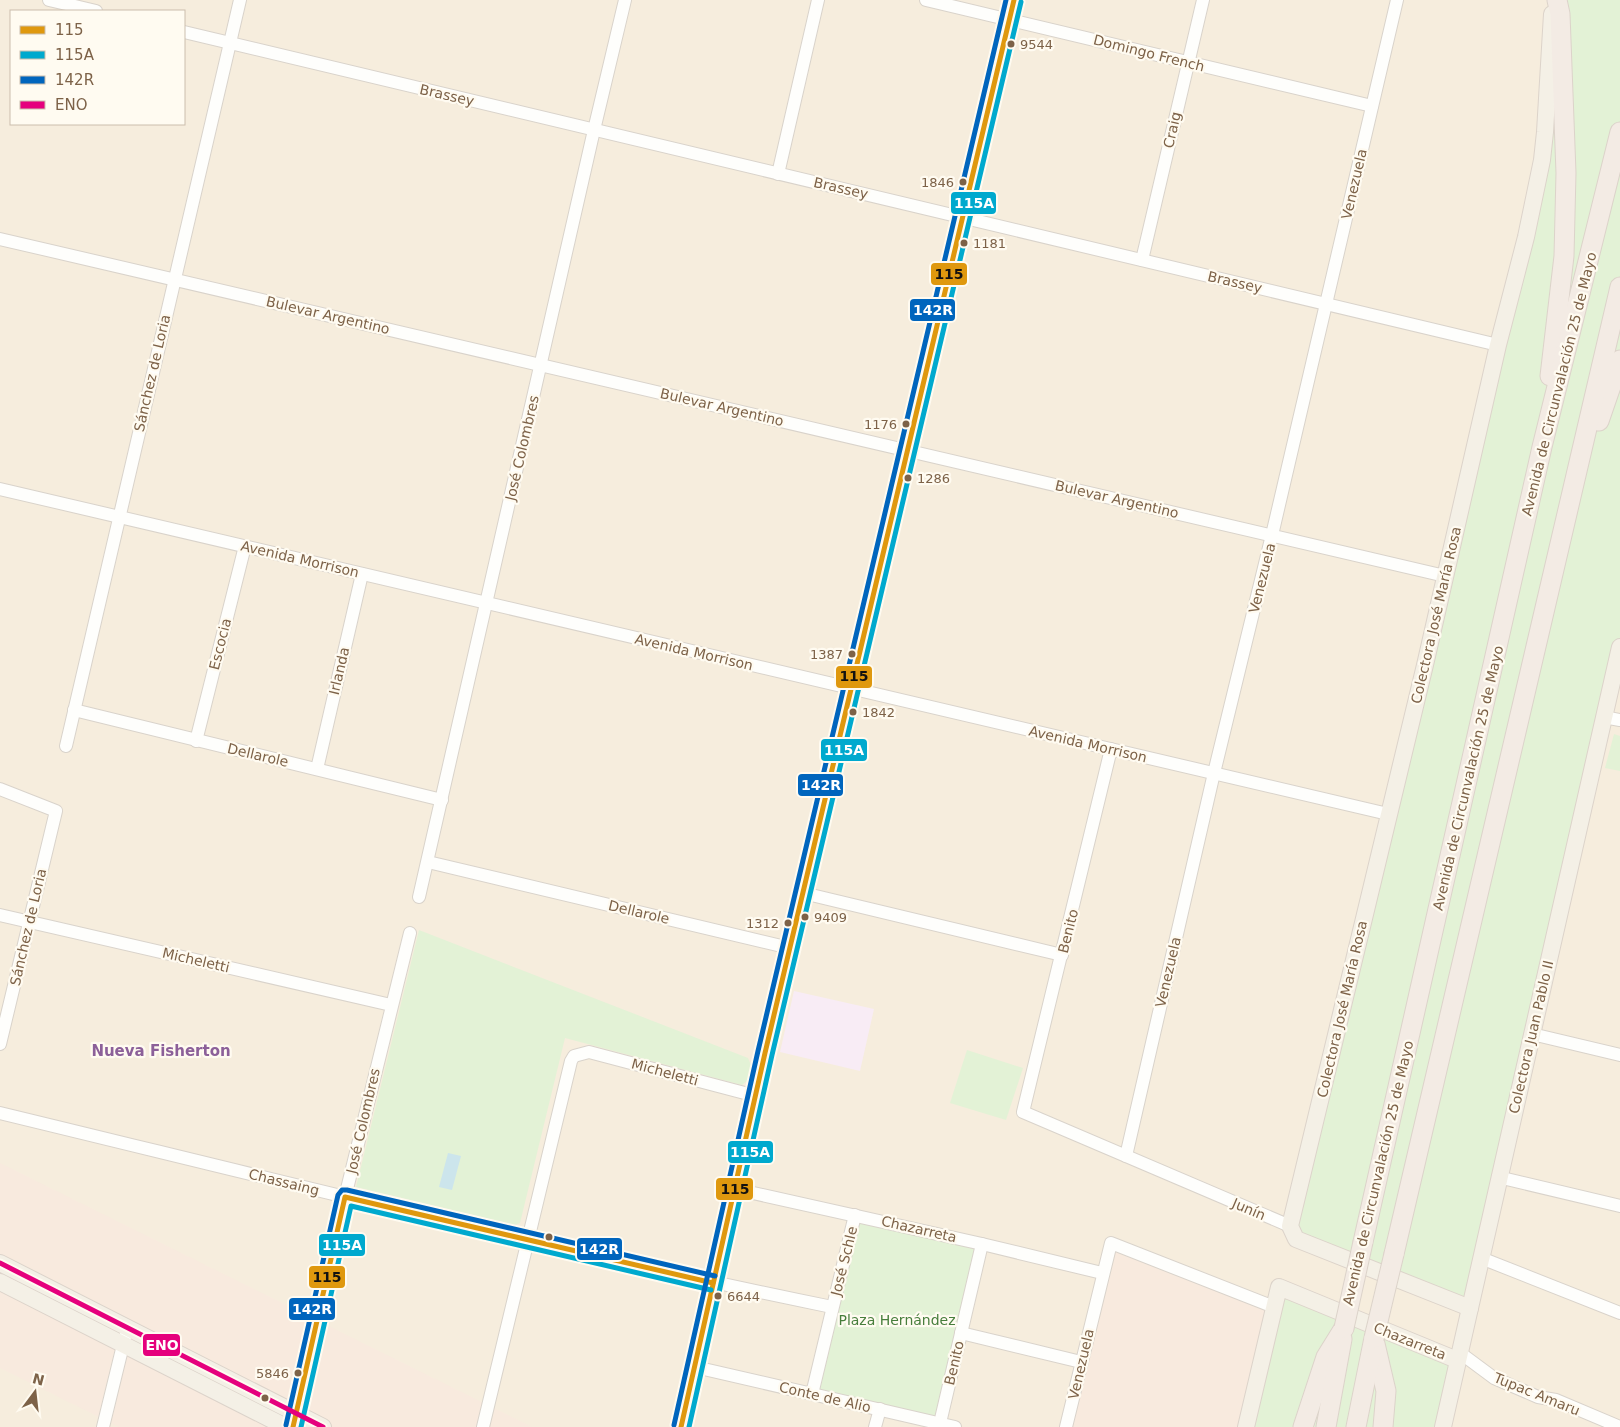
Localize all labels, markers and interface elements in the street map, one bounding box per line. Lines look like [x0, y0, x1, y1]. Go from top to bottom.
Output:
legend [10, 10, 185, 125]
text: 115 [55, 21, 84, 39]
street label: Domingo French [1092, 31, 1206, 75]
place label: 9544 [1020, 37, 1053, 52]
marker: 9544 [1006, 39, 1016, 49]
text: 115A [55, 46, 95, 64]
text: 142R [55, 71, 94, 89]
street label: Brassey [418, 81, 476, 109]
text: ENO [55, 96, 88, 114]
street label: Craig [1160, 110, 1184, 150]
street label: Venezuela [1338, 147, 1370, 221]
street label: Brassey [812, 174, 870, 202]
place label: 1846 [921, 175, 954, 190]
marker: 1846 [958, 177, 968, 187]
line badge: 115A [950, 191, 997, 215]
text: 115A [954, 195, 994, 211]
place label: 1181 [973, 236, 1006, 251]
marker: 1181 [959, 238, 969, 248]
street label: Avenida de Circunvalación 25 de Mayo [1518, 250, 1600, 518]
line badge: 115 [930, 262, 968, 286]
text: 115 [934, 266, 964, 282]
street label: Brassey [1206, 268, 1264, 296]
street label: Bulevar Argentino [265, 293, 391, 337]
line badge: 142R [909, 298, 956, 322]
text: 142R [913, 302, 953, 318]
street label: Sánchez de Loria [131, 313, 173, 433]
street label: Bulevar Argentino [659, 385, 785, 429]
street label: José Colombres [502, 394, 542, 503]
place label: 1176 [864, 417, 897, 432]
marker: 1176 [901, 419, 911, 429]
place label: 1286 [917, 471, 950, 486]
marker: 1286 [903, 473, 913, 483]
street label: Bulevar Argentino [1054, 477, 1180, 521]
street label: Colectora José María Rosa [1408, 525, 1464, 705]
street label: Avenida Morrison [239, 538, 361, 580]
street label: Venezuela [1246, 541, 1278, 615]
street label: Escocia [206, 617, 234, 671]
street label: Avenida Morrison [633, 631, 755, 673]
street label: Avenida de Circunvalación 25 de Mayo [1430, 644, 1506, 912]
street label: Irlanda [326, 645, 352, 697]
place label: 1387 [810, 647, 843, 662]
marker: 1387 [847, 649, 857, 659]
line badge: 115 [835, 665, 873, 689]
text: 115 [839, 668, 869, 684]
place label: 1842 [862, 705, 895, 720]
marker: 1842 [848, 707, 858, 717]
street label: Avenida Morrison [1027, 723, 1149, 765]
line badge: 115A [820, 738, 868, 762]
street label: Dellarole [226, 740, 290, 770]
text: 115A [824, 742, 864, 758]
line badge: 142R [797, 773, 844, 797]
text: 142R [801, 777, 841, 793]
street label: Sánchez de Loria [7, 867, 49, 987]
street label: Dellarole [607, 897, 671, 927]
street label: Benito [1055, 907, 1081, 955]
place label: 9409 [814, 910, 847, 925]
marker: 9409 [800, 912, 810, 922]
place label: 1312 [746, 916, 779, 931]
marker: 1312 [783, 918, 793, 928]
street label: Colectora José María Rosa [1314, 919, 1370, 1099]
street label: Venezuela [1152, 935, 1184, 1009]
street label: Micheletti [161, 944, 231, 976]
street label: Colectora Juan Pablo II [1506, 959, 1556, 1115]
street label: Avenida de Circunvalación 25 de Mayo [1340, 1039, 1416, 1307]
district label: Nueva Fisherton [91, 1042, 231, 1060]
street label: Micheletti [630, 1055, 700, 1089]
street label: José Colombres [343, 1067, 383, 1176]
line badge: 115A [727, 1140, 774, 1164]
text: 115A [730, 1144, 770, 1160]
street label: Chassaing [247, 1166, 321, 1198]
line badge: 115 [715, 1177, 754, 1201]
text: 115 [720, 1181, 750, 1197]
street label: Junín [1229, 1194, 1268, 1223]
street label: Chazarreta [880, 1213, 958, 1245]
street label: José Schle [827, 1225, 860, 1298]
unlabelled marker [544, 1232, 554, 1242]
line badge: 115A [318, 1233, 366, 1257]
text: 115A [322, 1237, 362, 1253]
line badge: 142R [576, 1237, 623, 1261]
text: 142R [579, 1241, 619, 1257]
line badge: 115 [308, 1265, 346, 1289]
text: 115 [312, 1269, 342, 1285]
place label: 6644 [727, 1289, 760, 1304]
marker: 6644 [713, 1291, 723, 1301]
line badge: 142R [288, 1297, 336, 1321]
text: 142R [292, 1301, 332, 1317]
park label: Plaza Hernández [838, 1312, 956, 1328]
street label: Chazarreta [1371, 1319, 1449, 1363]
street label: Venezuela [1065, 1327, 1097, 1401]
line badge: ENO [142, 1333, 181, 1357]
text: ENO [145, 1337, 179, 1353]
street label: Benito [941, 1339, 967, 1387]
place label: 5846 [256, 1366, 289, 1381]
north arrow [10, 1367, 60, 1417]
marker: 5846 [293, 1368, 303, 1378]
street label: Tupac Amaru [1491, 1369, 1582, 1419]
text: N [31, 1370, 46, 1389]
street label: Conte de Alio [778, 1379, 872, 1415]
unlabelled marker [260, 1393, 270, 1403]

